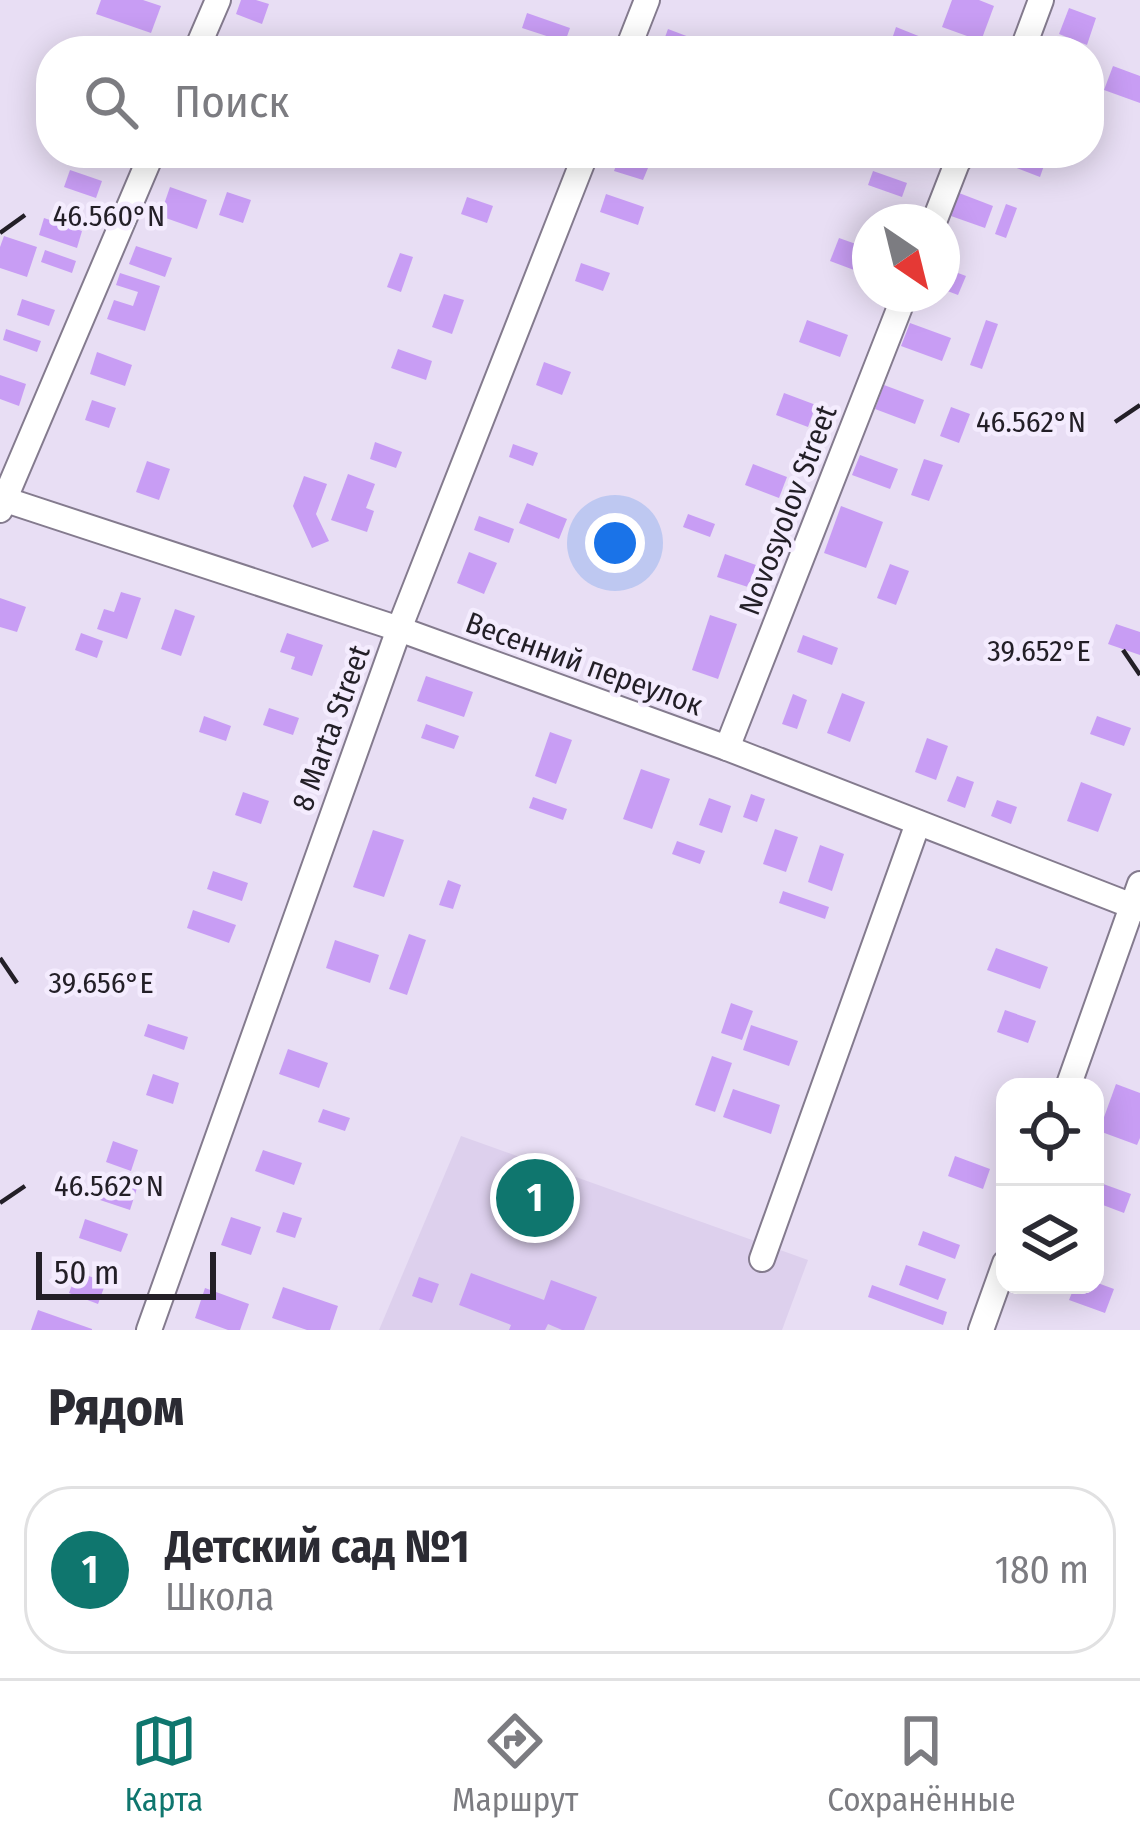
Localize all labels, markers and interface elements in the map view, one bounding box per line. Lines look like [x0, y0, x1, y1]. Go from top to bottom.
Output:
search box [36, 36, 1104, 168]
icon: search [78, 69, 144, 135]
text: Поиск [174, 75, 289, 129]
text: 46.560°N [53, 198, 165, 234]
north arrow [852, 204, 960, 312]
street label: Novosyolov Street [731, 400, 845, 620]
text: 46.562°N [976, 404, 1086, 440]
your location [585, 513, 645, 573]
street label: Весенний переулок [461, 604, 707, 724]
text: 39.652°E [987, 633, 1091, 669]
street label: 8 Marta Street [284, 640, 378, 816]
text: 39.656°E [48, 965, 154, 1001]
map controls [996, 1078, 1104, 1294]
button: locate [996, 1078, 1104, 1186]
pin: 1 [496, 1153, 574, 1243]
text: 46.562°N [54, 1168, 164, 1204]
button: layers [996, 1186, 1104, 1294]
scale bar [36, 1246, 216, 1299]
text: 50 m [54, 1253, 119, 1293]
text: Рядом [48, 1377, 184, 1439]
text: Детский сад №1 [165, 1520, 470, 1574]
text: 1 [82, 1547, 98, 1593]
text: 180 m [995, 1547, 1089, 1593]
text: Школа [165, 1574, 274, 1620]
tab: Карта [124, 1708, 203, 1820]
tab: Маршрут [452, 1708, 578, 1820]
tab: Сохранённые [827, 1708, 1016, 1820]

